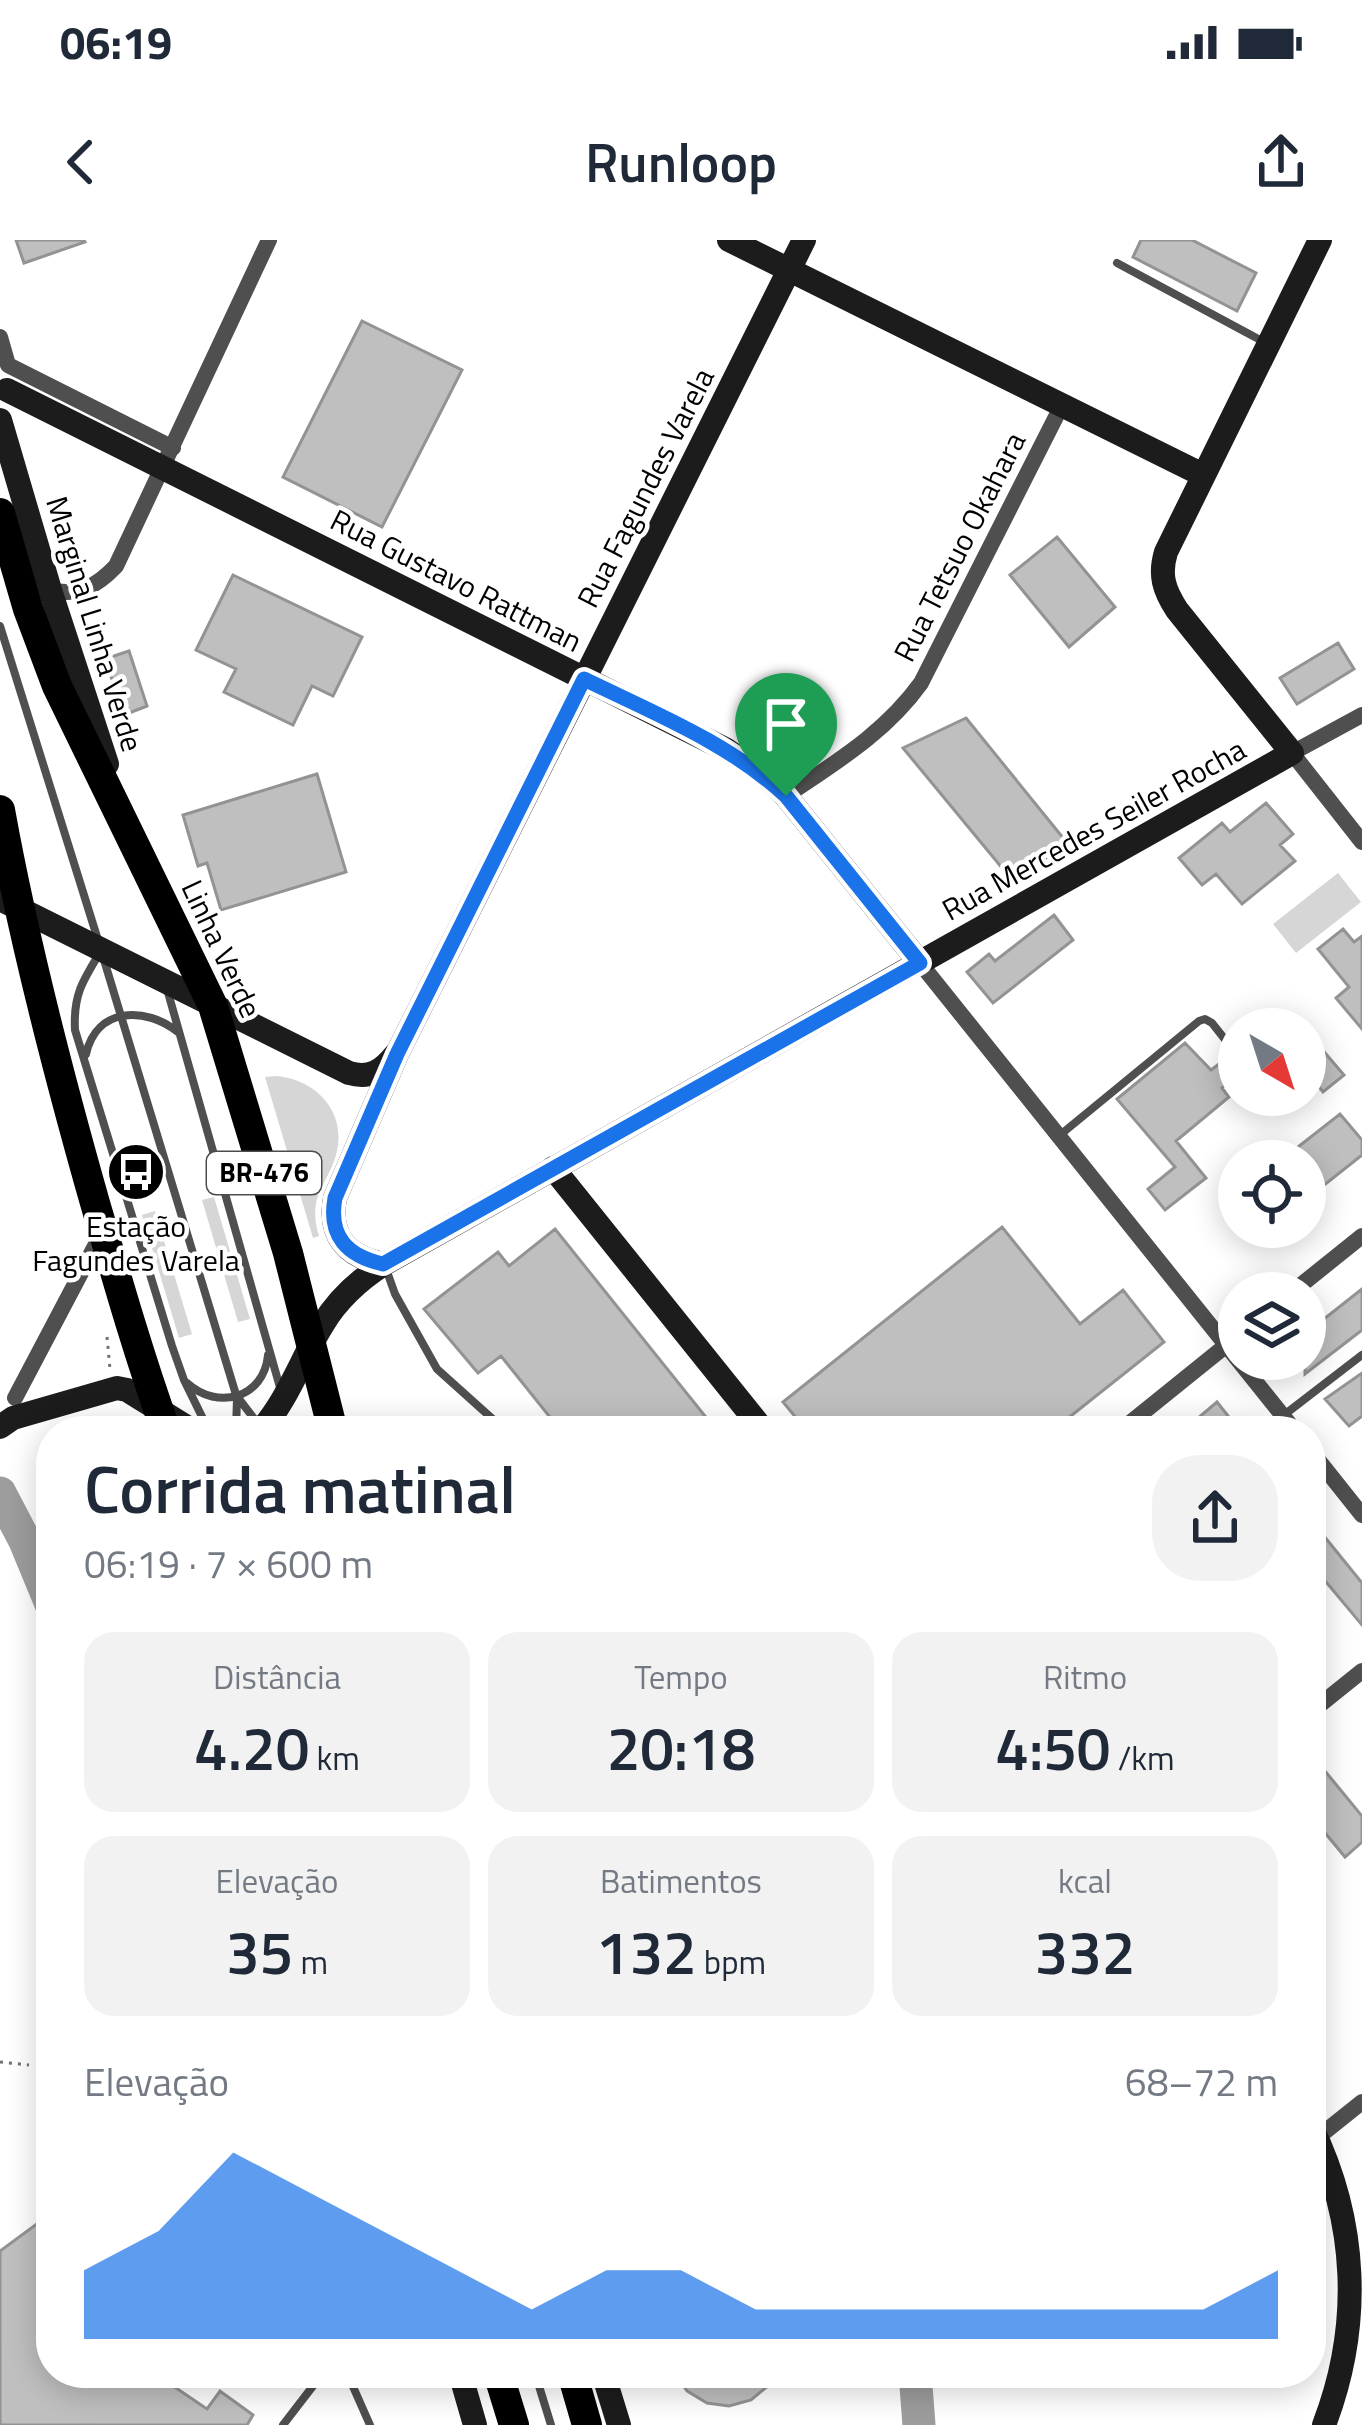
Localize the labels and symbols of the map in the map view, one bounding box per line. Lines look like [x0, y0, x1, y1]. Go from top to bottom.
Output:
street label: Rua Fagundes Varela [565, 360, 725, 615]
street label: Rua Tetsuo Okahara [881, 424, 1037, 670]
street label: Marginal Linha Verde [34, 491, 156, 757]
street label: Rua Gustavo Rattman [323, 497, 590, 664]
pin [735, 673, 837, 796]
street label: Rua Mercedes Seiler Rocha [933, 726, 1254, 932]
street label: Linha Verde [170, 872, 274, 1025]
north arrow [1218, 1008, 1326, 1116]
bus stop icon: Estação Fagundes Varela [105, 1141, 167, 1203]
road number: BR-476 [207, 1152, 321, 1194]
place label: Estação Fagundes Varela [32, 1203, 240, 1283]

